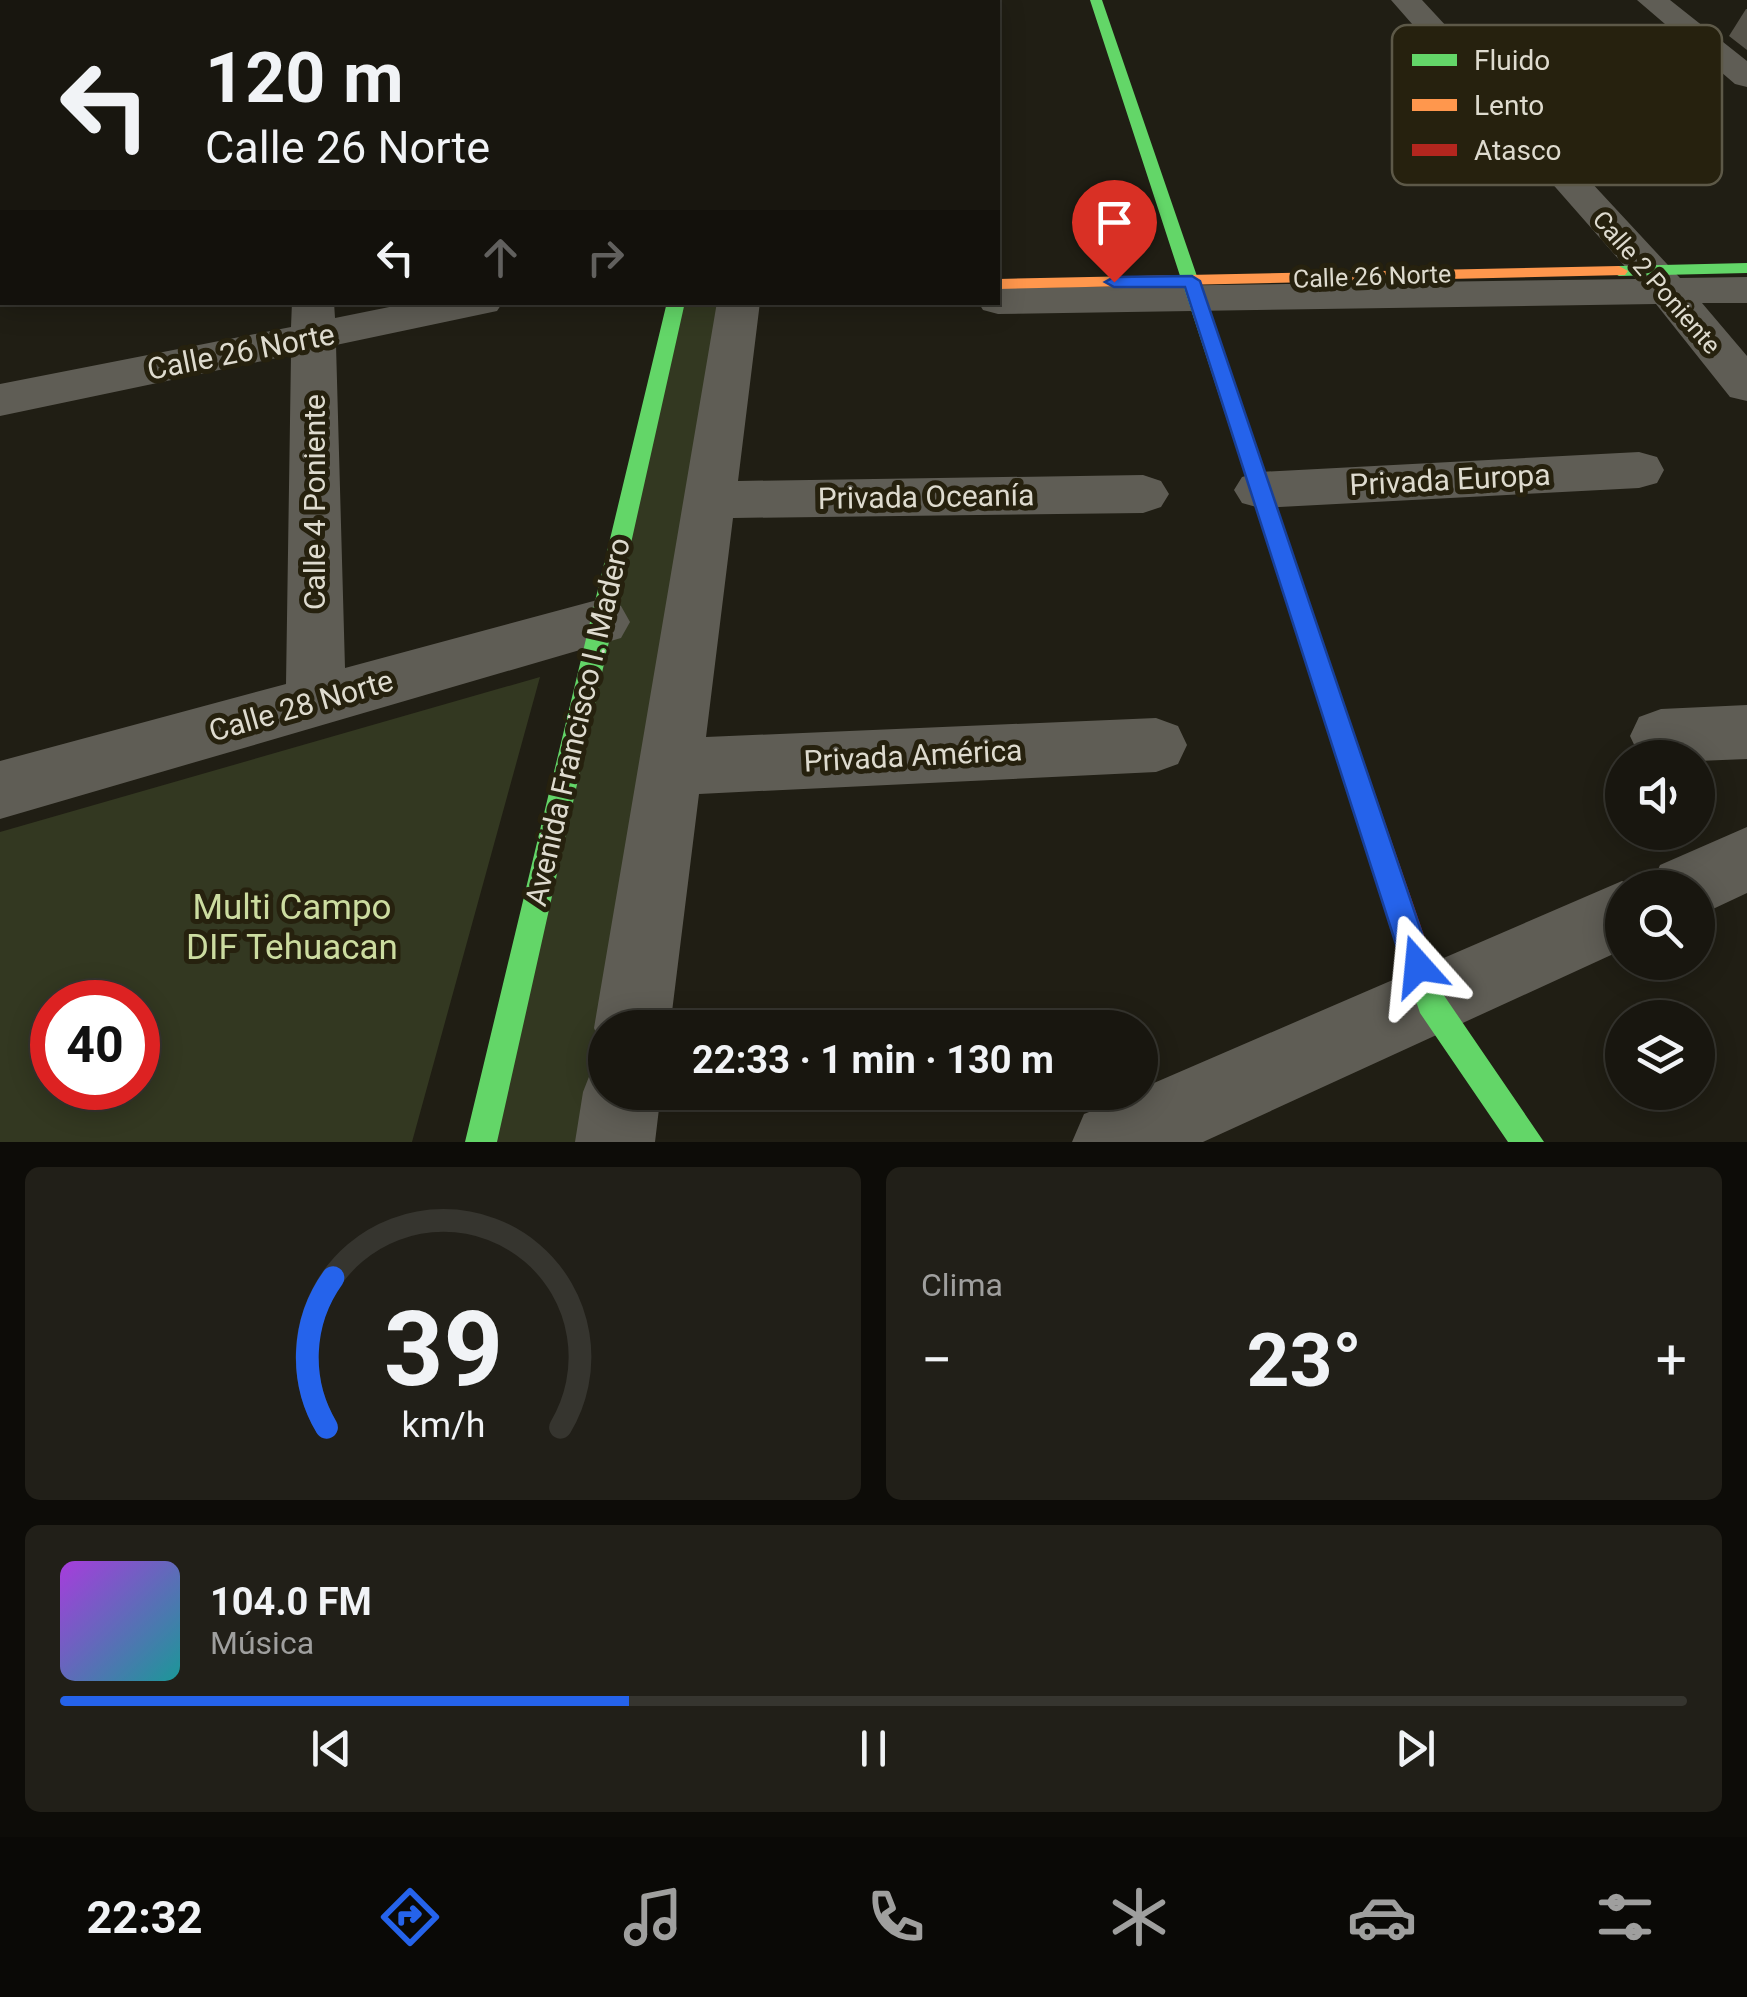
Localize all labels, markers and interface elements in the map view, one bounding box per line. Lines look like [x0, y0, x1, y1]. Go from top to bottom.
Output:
legend [1392, 25, 1722, 185]
text: 120 m [205, 37, 404, 119]
icon: left [40, 40, 170, 170]
text: Fluido [1474, 44, 1550, 77]
text: Lento [1474, 89, 1544, 122]
text: Calle 26 Norte [205, 121, 490, 174]
text: Atasco [1474, 134, 1562, 167]
pin [1072, 180, 1157, 283]
icon: arrive [1087, 195, 1142, 250]
street label: Calle 2 Poniente [1587, 205, 1727, 360]
icon: left [368, 230, 423, 285]
icon: ahead [473, 230, 528, 285]
icon: right [578, 230, 633, 285]
street label: Calle 26 Norte [1292, 259, 1452, 294]
street label: Calle 26 Norte [144, 316, 338, 387]
street label: Calle 4 Poniente [297, 394, 332, 610]
street label: Privada Europa [1349, 457, 1551, 502]
street label: Privada Oceanía [817, 477, 1035, 516]
street label: Avenida Francisco I. Madero [518, 534, 637, 909]
street label: Calle 28 Norte [205, 663, 397, 749]
street label: Privada América [803, 732, 1023, 779]
map controls [1605, 740, 1715, 1110]
button: sound [1605, 740, 1715, 850]
button: search [1605, 870, 1715, 980]
park label: Multi Campo DIF Tehuacan [186, 887, 398, 968]
position arrow [1366, 914, 1470, 1018]
speed limit sign: 40 [30, 980, 160, 1110]
button: layers [1605, 1000, 1715, 1110]
text: 22:33 · 1 min · 130 m [692, 1038, 1054, 1082]
text: Clima [921, 1266, 1003, 1304]
text: 39 [383, 1289, 503, 1410]
text: 23° [1246, 1316, 1362, 1404]
text: − [921, 1328, 952, 1392]
text: + [1656, 1328, 1687, 1392]
text: km/h [401, 1404, 485, 1446]
text: 104.0 FM [210, 1580, 372, 1624]
text: Música [210, 1624, 314, 1662]
icon: previous [304, 1721, 359, 1776]
icon: pause [846, 1721, 901, 1776]
icon: next [1388, 1721, 1443, 1776]
icon: directions [375, 1882, 445, 1952]
icon: music [618, 1882, 688, 1952]
icon: phone [861, 1882, 931, 1952]
icon: climate [1104, 1882, 1174, 1952]
icon: car [1347, 1882, 1417, 1952]
icon: filters [1590, 1882, 1660, 1952]
text: 22:32 [87, 1891, 202, 1944]

